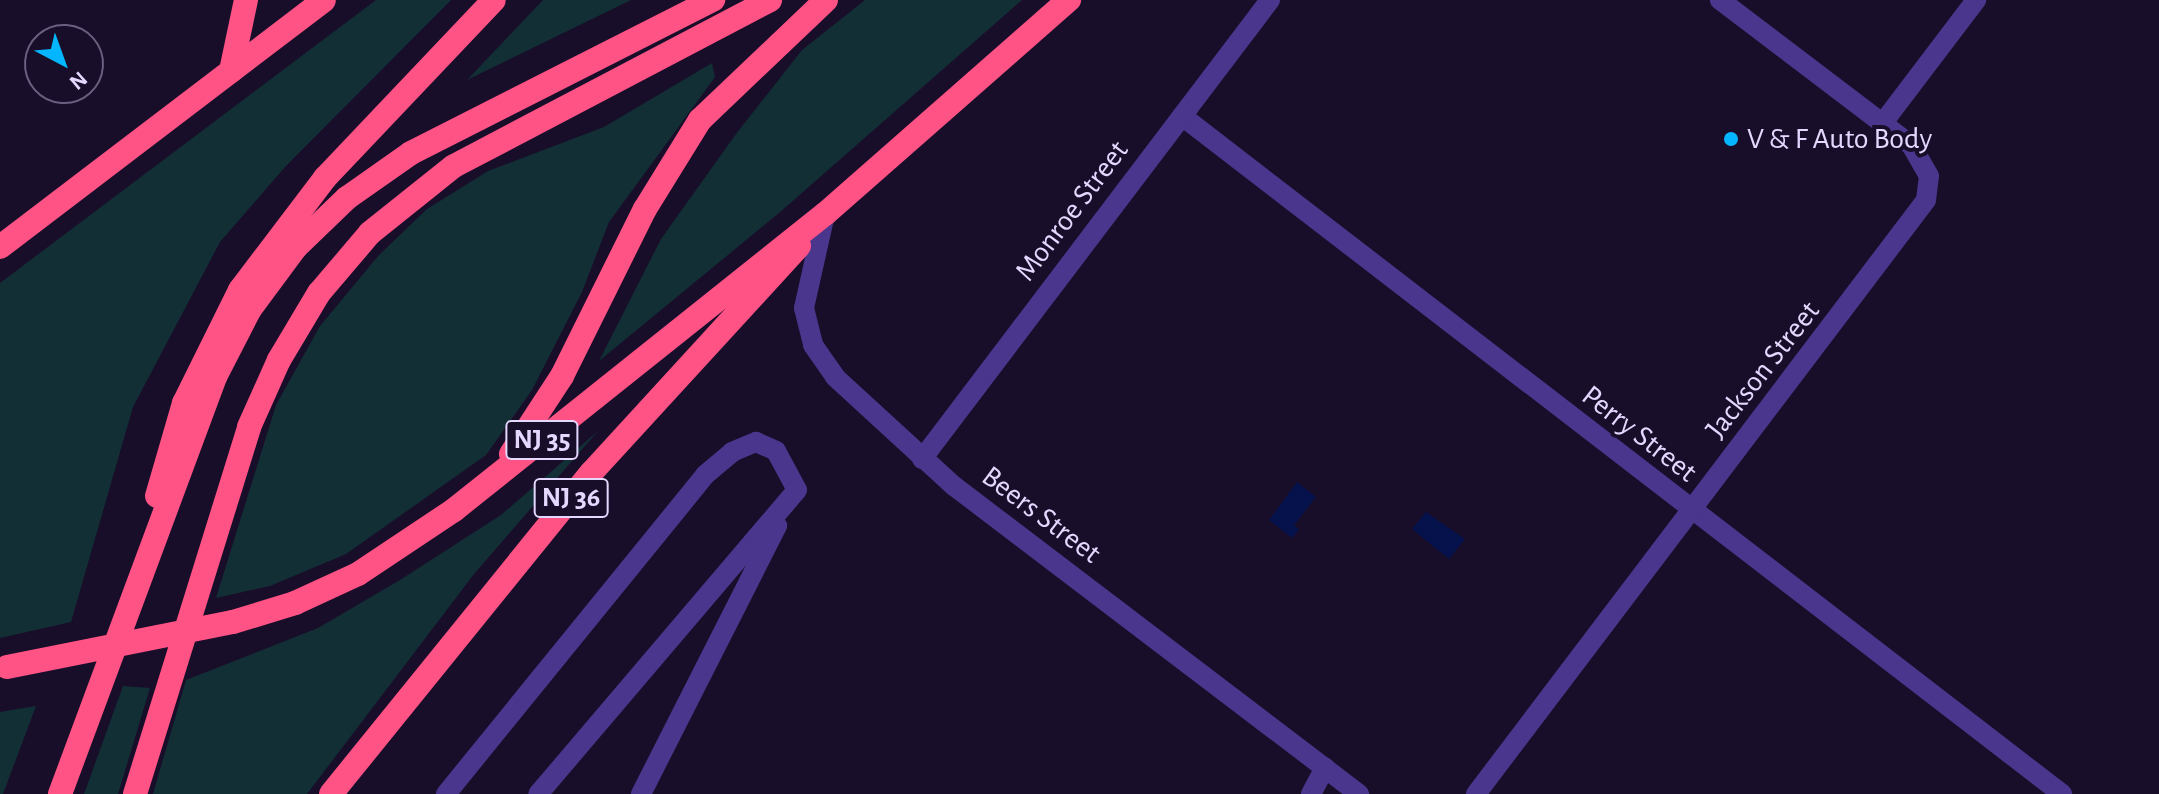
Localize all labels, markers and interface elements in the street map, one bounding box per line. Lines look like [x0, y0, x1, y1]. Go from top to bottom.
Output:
north arrow [24, 24, 104, 104]
text: N [65, 67, 91, 94]
place label: V & F Auto Body [1747, 121, 1932, 157]
marker: V & F Auto Body [1722, 130, 1740, 148]
street label: Monroe Street [1008, 134, 1136, 288]
street label: Jackson Street [1698, 294, 1828, 446]
street label: Perry Street [1574, 378, 1704, 490]
road number: NJ 35 [504, 416, 580, 464]
street label: Beers Street [974, 459, 1108, 571]
road number: NJ 36 [533, 474, 609, 522]

